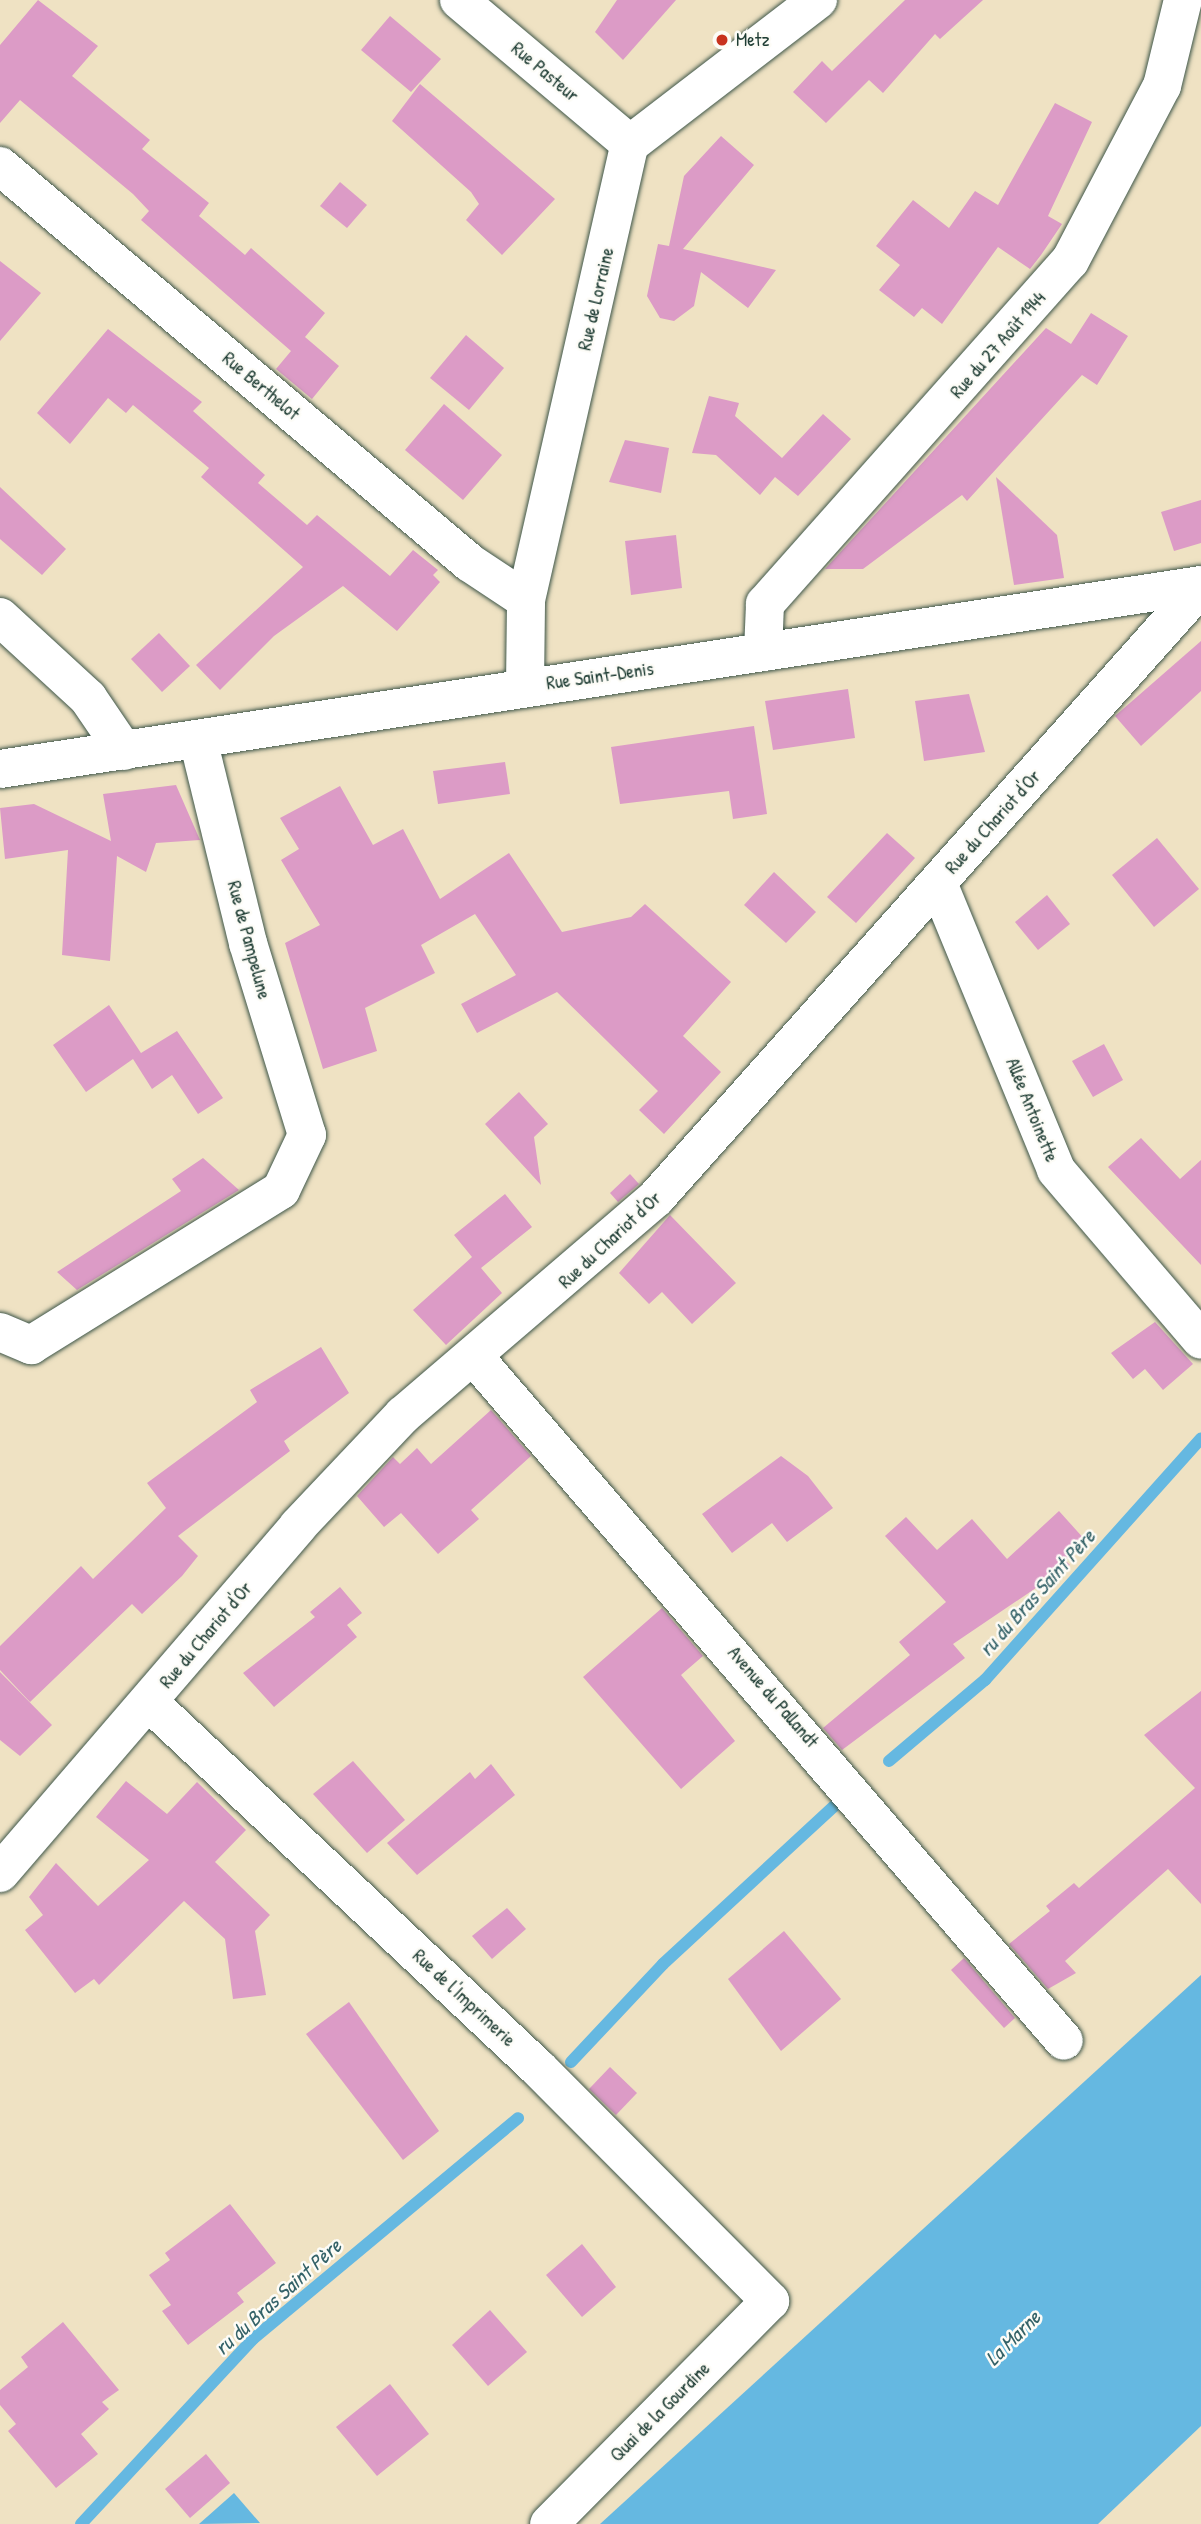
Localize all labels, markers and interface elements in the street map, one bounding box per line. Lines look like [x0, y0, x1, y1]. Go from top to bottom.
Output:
place label: Metz [736, 29, 770, 51]
marker: Metz [714, 32, 730, 48]
street label: Rue Pasteur [507, 37, 583, 107]
street label: Rue de Lorraine [573, 245, 619, 353]
street label: Rue du 27 Août 1944 [946, 287, 1050, 403]
street label: Rue Berthelot [218, 347, 304, 425]
street label: Rue Saint-Denis [545, 657, 655, 695]
street label: Rue du Chariot d'Or [940, 765, 1046, 879]
street label: Rue de Pampelune [222, 878, 276, 1002]
street label: Allée Antoinette [1001, 1055, 1063, 1165]
street label: Rue du Chariot d'Or [554, 1187, 666, 1293]
water label: ru du Bras Saint Père [974, 1525, 1100, 1661]
street label: Rue du Chariot d'Or [155, 1577, 257, 1693]
street label: Avenue du Pallandt [723, 1642, 823, 1752]
street label: Rue de l'Imprimerie [408, 1945, 520, 2051]
water label: ru du Bras Saint Père [210, 2234, 346, 2360]
water label: La Marne [980, 2305, 1046, 2371]
street label: Quai de la Gourdine [605, 2357, 715, 2467]

